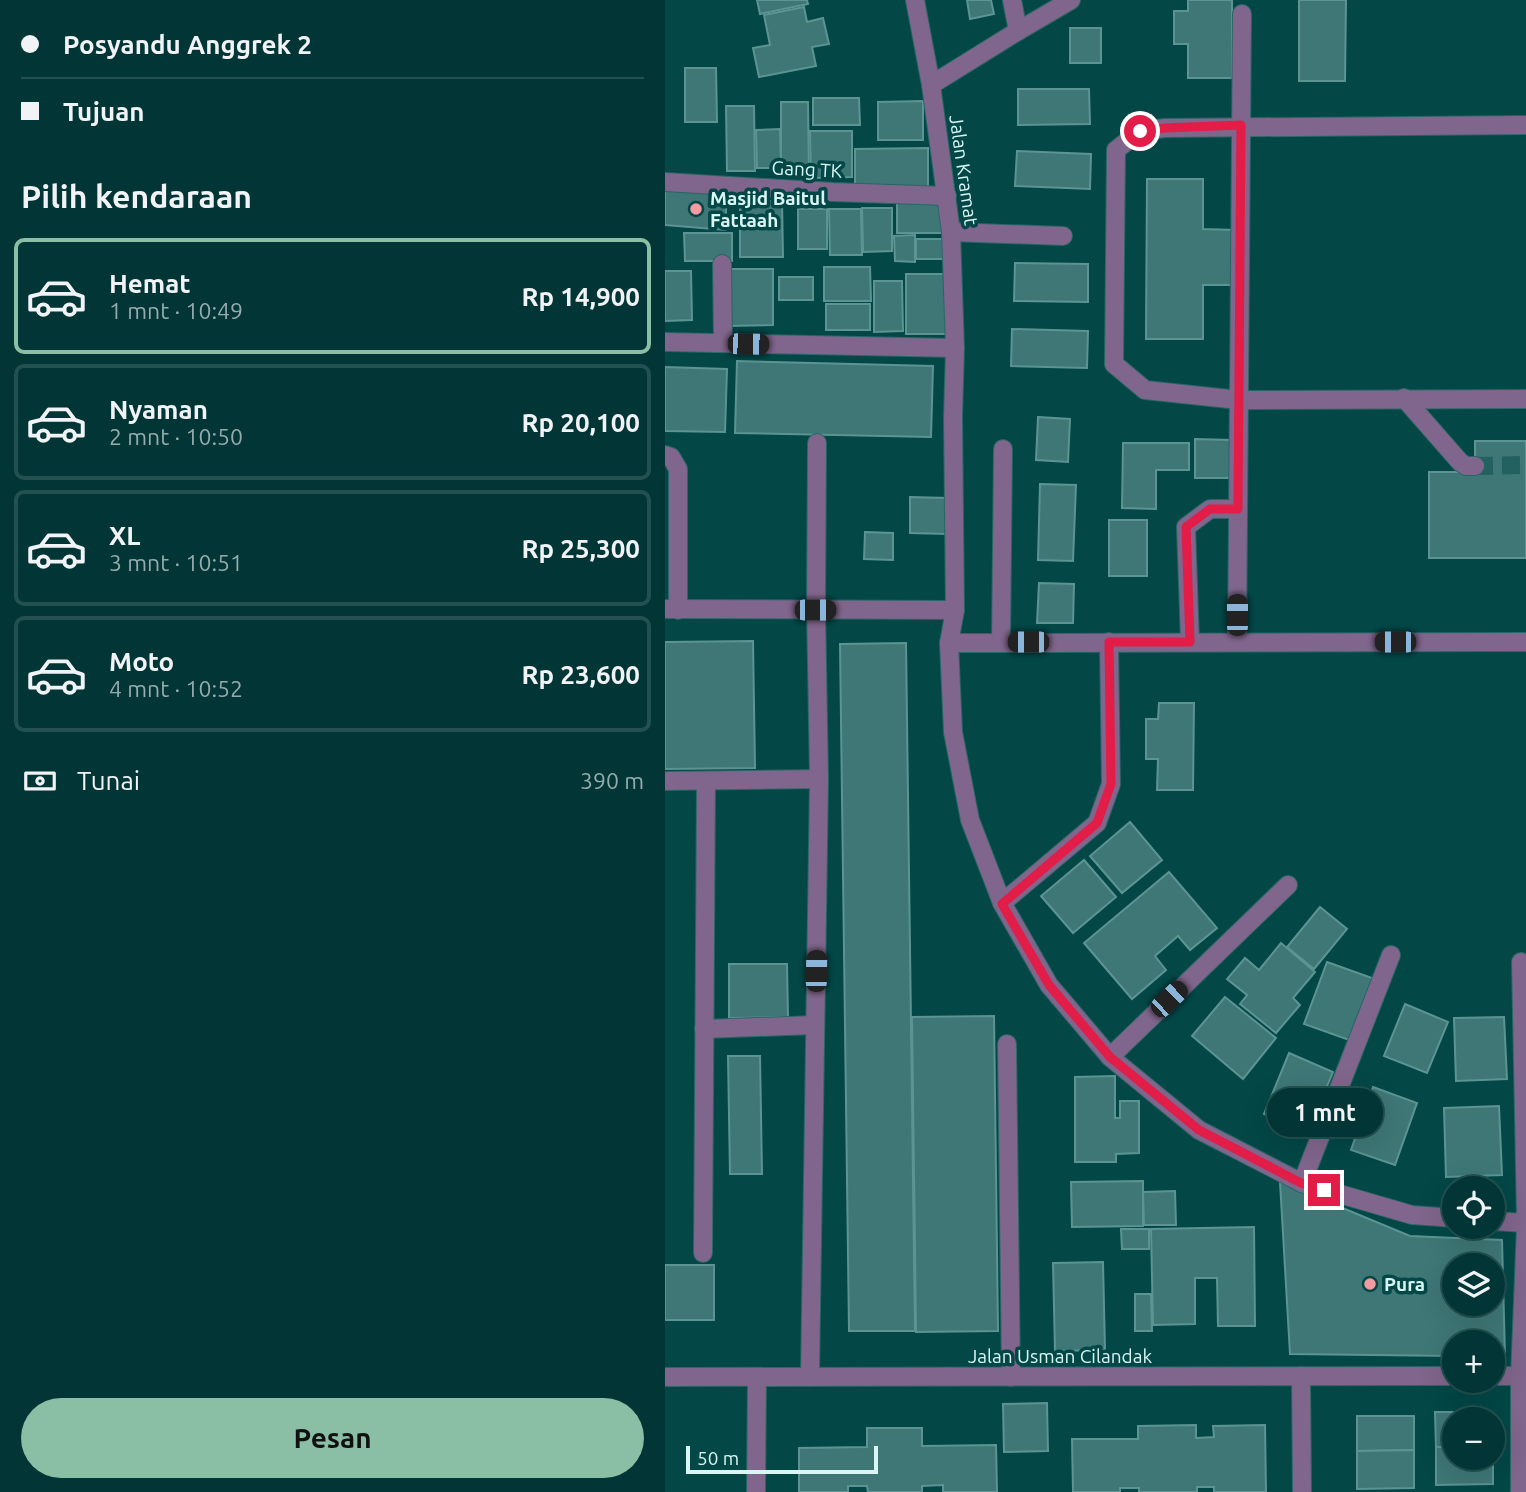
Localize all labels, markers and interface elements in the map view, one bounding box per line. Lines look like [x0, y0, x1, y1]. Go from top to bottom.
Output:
text: Posyandu Anggrek 2 [63, 30, 312, 59]
text: Tujuan [63, 97, 144, 126]
street label: Jalan Kramat [945, 113, 983, 227]
route start [1124, 115, 1156, 147]
street label: Gang TK [771, 156, 843, 182]
text: Pilih kendaraan [21, 178, 252, 214]
place label: Masjid Baitul Fattaah [710, 187, 826, 231]
marker: Masjid Baitul Fattaah [688, 201, 704, 217]
icon: car [25, 265, 88, 328]
text: Hemat [109, 269, 191, 298]
text: Rp 14,900 [521, 282, 640, 311]
text: 1 mnt · 10:49 [109, 298, 243, 323]
car [727, 333, 770, 355]
icon: car [25, 391, 88, 454]
text: Nyaman [109, 395, 208, 424]
text: Rp 20,100 [521, 408, 640, 437]
text: 2 mnt · 10:50 [109, 424, 243, 449]
icon: car [25, 517, 88, 580]
text: XL [109, 521, 140, 550]
text: Rp 25,300 [521, 534, 640, 563]
text: 3 mnt · 10:51 [109, 550, 243, 575]
car [1227, 594, 1248, 636]
car [795, 600, 837, 621]
car [1008, 632, 1050, 653]
car [1375, 632, 1417, 653]
icon: car [25, 643, 88, 706]
text: Moto [109, 647, 174, 676]
text: Rp 23,600 [521, 660, 640, 689]
text: 4 mnt · 10:52 [109, 676, 243, 701]
icon: cash [21, 762, 59, 800]
text: Tunai [77, 766, 140, 795]
text: 390 m [580, 768, 644, 793]
car [806, 950, 827, 992]
car [1147, 977, 1192, 1021]
callout: 1 mnt [1266, 1088, 1382, 1138]
text: 1 mnt [1294, 1100, 1356, 1125]
route end [1308, 1174, 1340, 1206]
map controls [1442, 1176, 1505, 1470]
button: locate [1442, 1176, 1505, 1239]
button: layers [1442, 1253, 1505, 1316]
place label: Pura [1384, 1273, 1425, 1295]
marker: Pura [1362, 1276, 1378, 1292]
button: + [1442, 1330, 1505, 1393]
street label: Jalan Usman Cilandak [968, 1345, 1152, 1367]
button: Pesan [21, 1398, 644, 1478]
button: − [1442, 1407, 1505, 1470]
scale bar [686, 1443, 879, 1475]
text: 50 m [697, 1447, 739, 1469]

